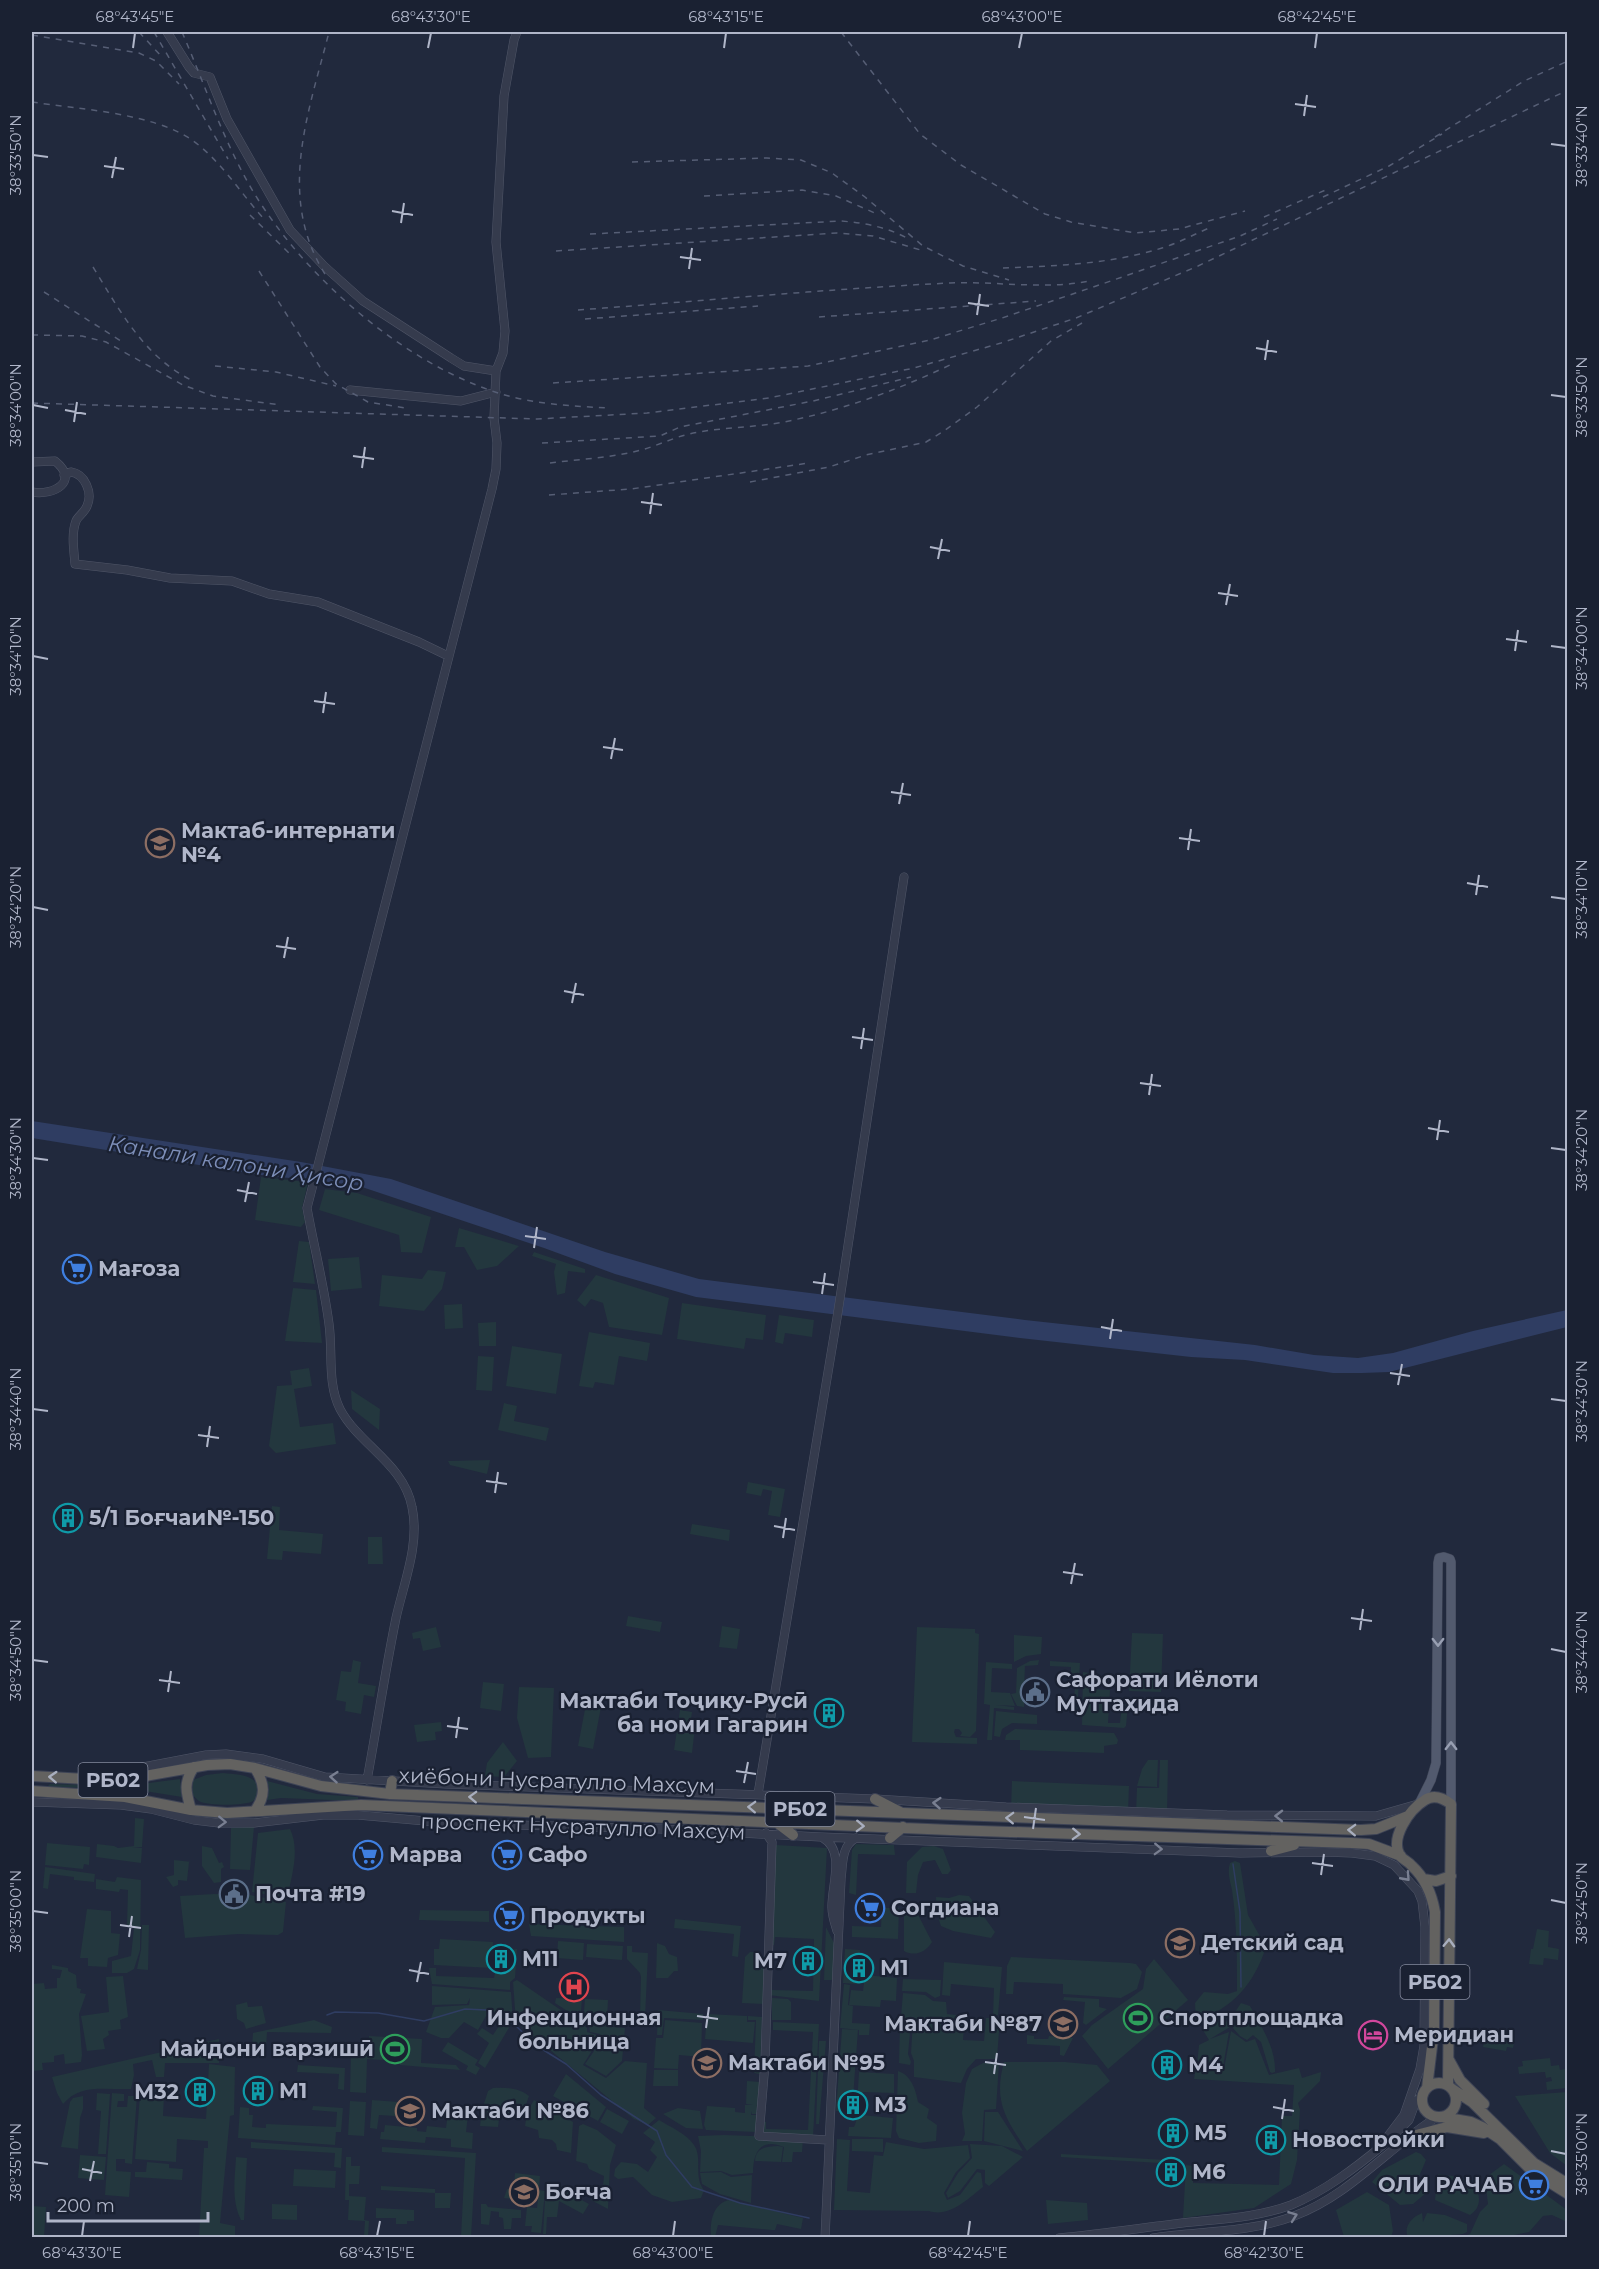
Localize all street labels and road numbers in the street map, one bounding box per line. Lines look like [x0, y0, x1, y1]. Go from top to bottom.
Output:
street label: хиёбони Нусратулло Махсум [398, 1762, 716, 1799]
road number: РБ02 [78, 1763, 148, 1797]
road number: РБ02 [766, 1792, 834, 1826]
street label: проспект Нусратулло Махсум [420, 1808, 746, 1845]
road number: РБ02 [1400, 1965, 1470, 1999]

